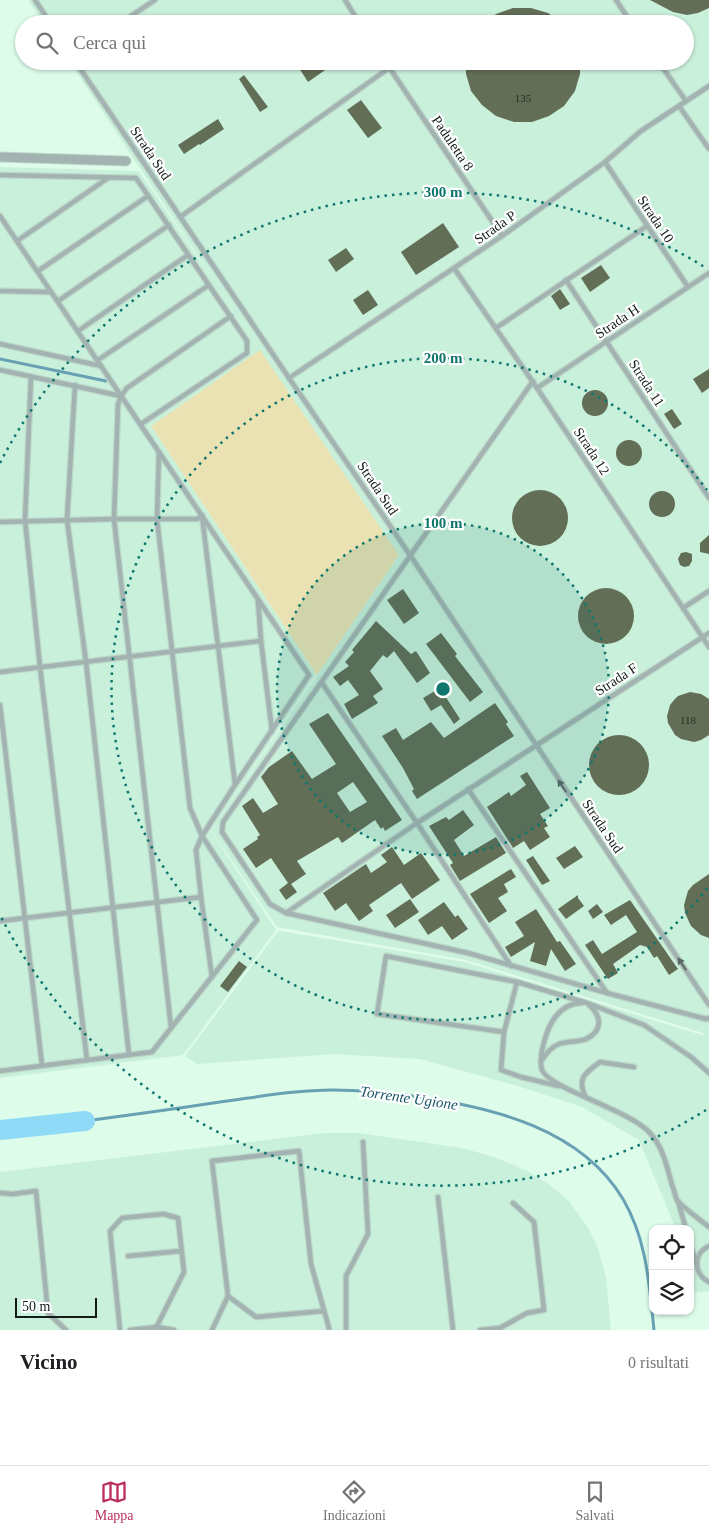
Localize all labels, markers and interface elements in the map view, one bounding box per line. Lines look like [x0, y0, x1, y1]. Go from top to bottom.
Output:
search box [15, 15, 694, 70]
icon: search [33, 29, 61, 57]
text: Cerca qui [73, 32, 146, 53]
house number: 135 [515, 92, 532, 104]
street label: Paduletta 8 [429, 113, 476, 173]
street label: Strada Sud [127, 124, 174, 183]
text: 300 m [424, 184, 463, 200]
street label: Strada 10 [634, 193, 677, 246]
street label: Strada P [472, 208, 519, 247]
street label: Strada H [593, 301, 642, 341]
text: 200 m [424, 350, 463, 366]
street label: Strada 11 [626, 357, 667, 409]
street label: Strada 12 [571, 425, 612, 478]
street label: Strada Sud [354, 459, 401, 518]
text: 100 m [424, 515, 463, 531]
street label: Strada F [592, 660, 640, 699]
centre of rings [434, 680, 452, 698]
house number: 118 [680, 714, 697, 726]
one-way arrow [557, 779, 567, 792]
street label: Strada Sud [579, 797, 626, 856]
one-way arrow [677, 958, 687, 971]
water label: Torrente Ugione [359, 1083, 459, 1113]
map controls [649, 1225, 694, 1315]
button: locate [649, 1225, 694, 1270]
button: layers [649, 1270, 694, 1315]
scale bar [15, 1295, 98, 1318]
text: 50 m [22, 1299, 50, 1314]
text: Vicino [20, 1350, 78, 1374]
text: 0 risultati [628, 1354, 689, 1371]
tab: Mappa [95, 1478, 134, 1524]
tab: Indicazioni [323, 1478, 386, 1524]
tab: Salvati [575, 1478, 614, 1524]

